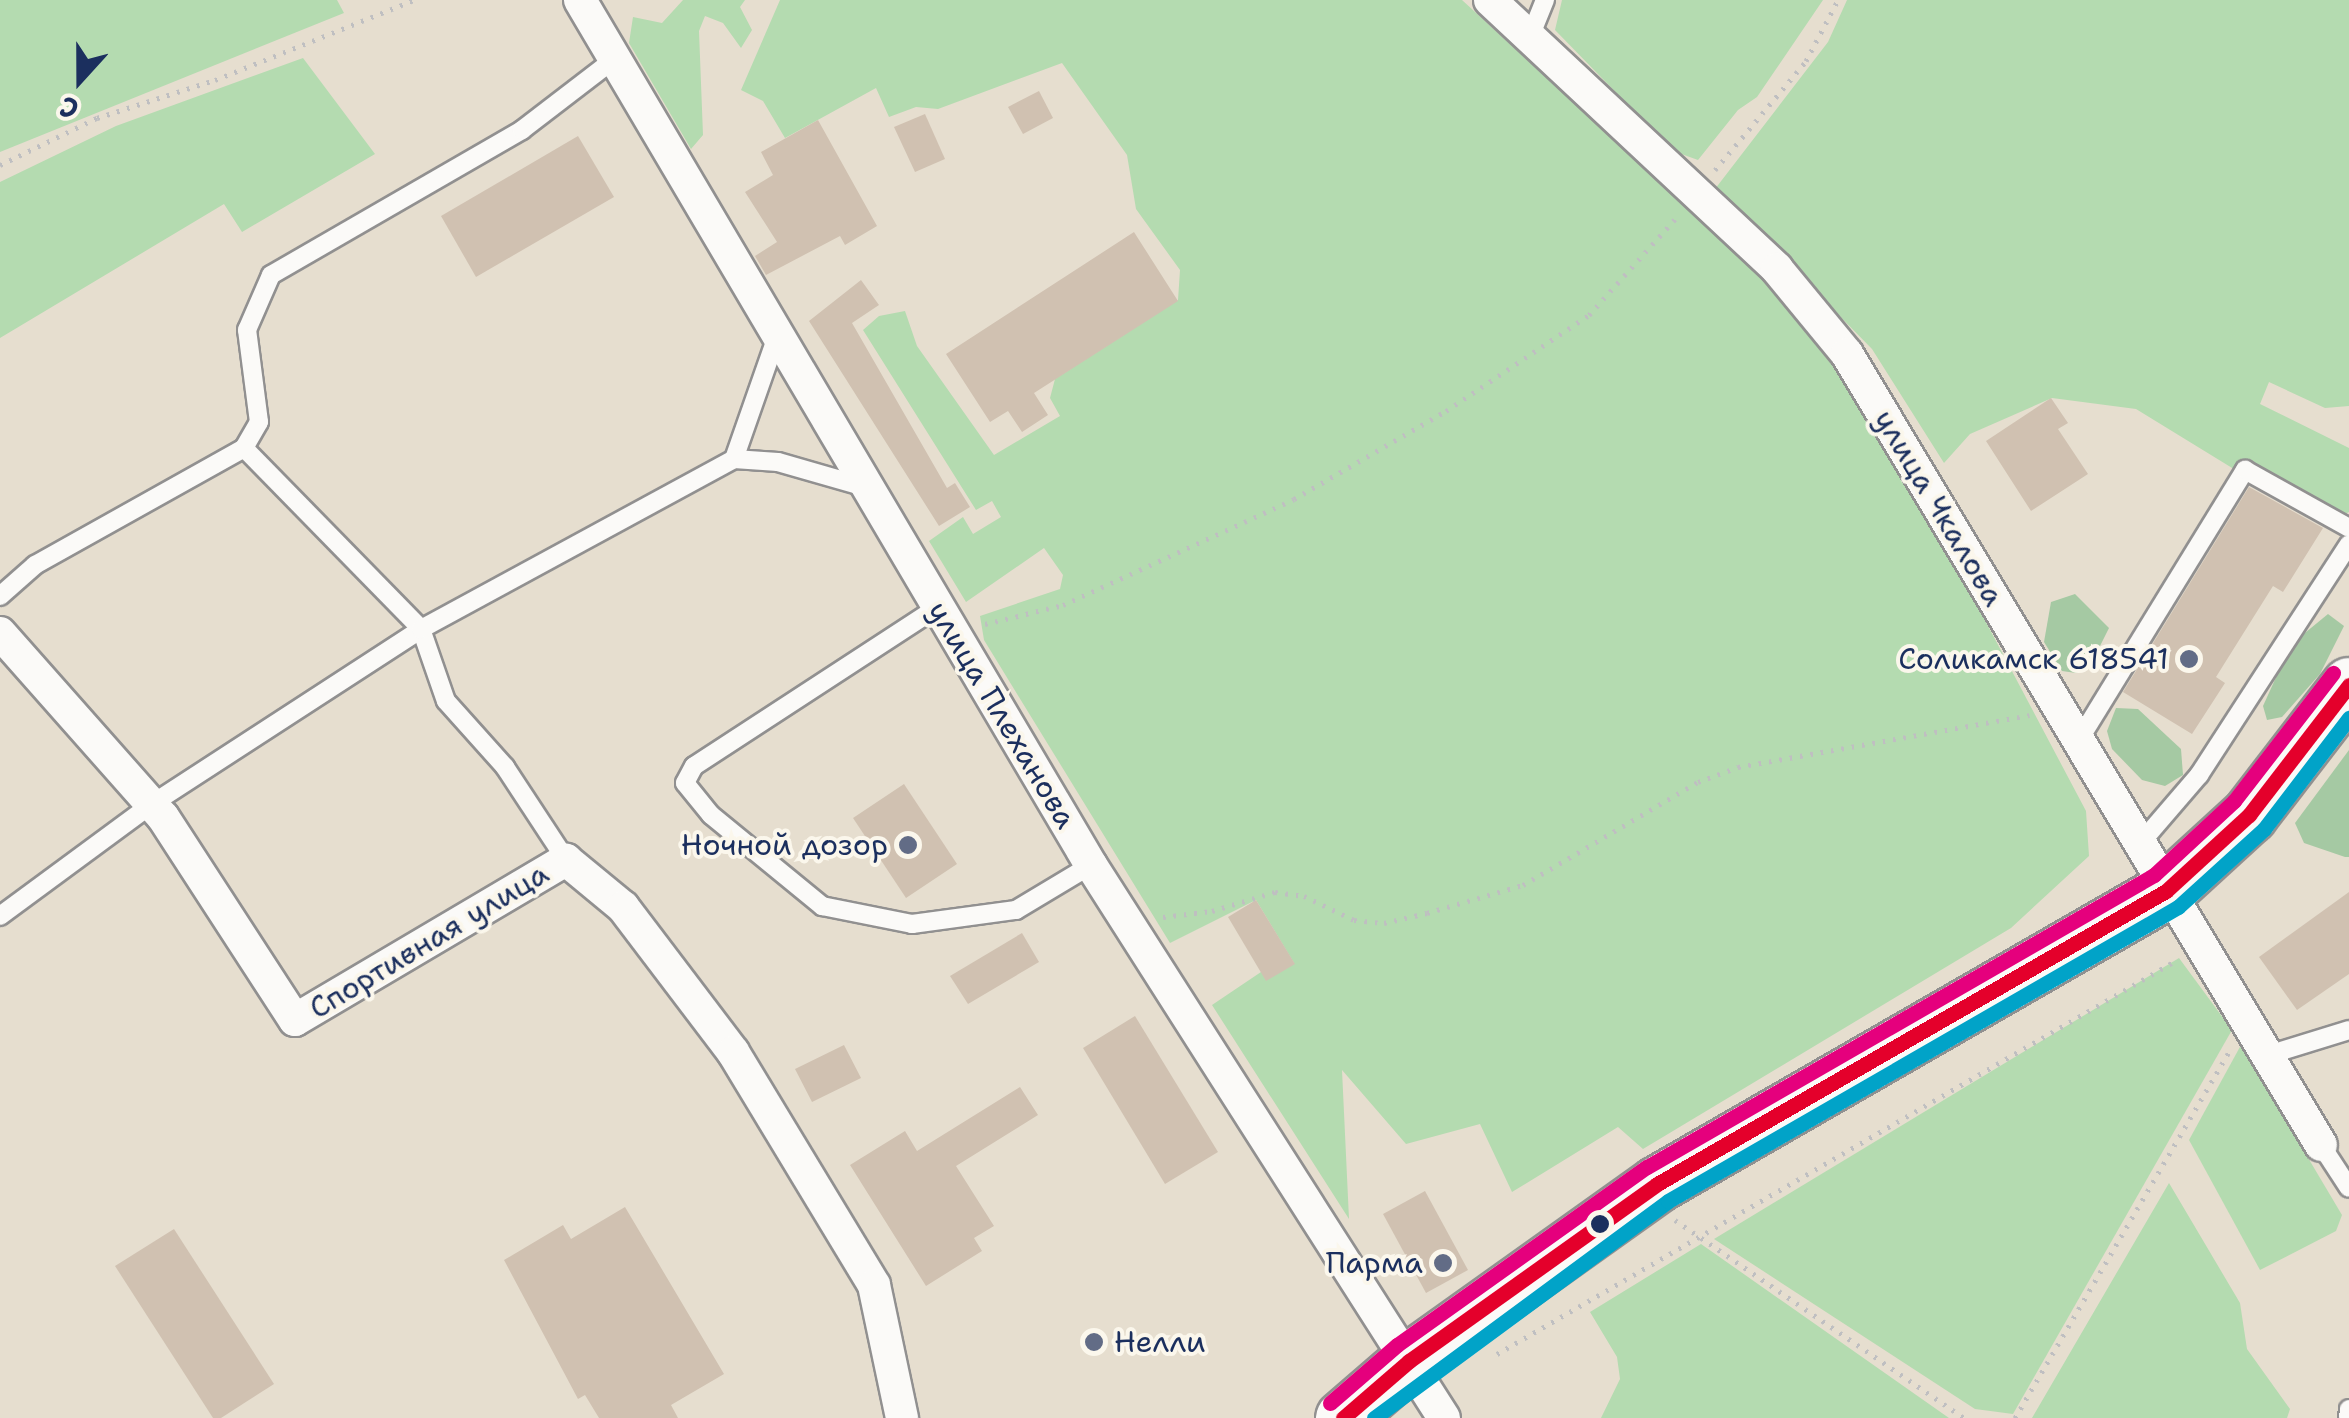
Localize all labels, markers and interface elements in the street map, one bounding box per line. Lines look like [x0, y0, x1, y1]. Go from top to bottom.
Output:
north arrow [30, 30, 130, 130]
text: С [54, 87, 84, 129]
street label: улица Чкалова [1866, 403, 2012, 613]
street label: улица Плеханова [920, 595, 1084, 835]
place label: Соликамск 618541 [1898, 641, 2169, 677]
marker: Соликамск 618541 [2178, 648, 2200, 670]
place label: Ночной дозор [681, 827, 888, 863]
marker: Ночной дозор [897, 834, 919, 856]
street label: Спортивная улица [303, 855, 555, 1027]
unlabelled marker [1590, 1214, 1610, 1234]
place label: Парма [1326, 1245, 1423, 1281]
marker: Парма [1432, 1252, 1454, 1274]
place label: Нелли [1114, 1324, 1206, 1360]
marker: Нелли [1083, 1331, 1105, 1353]

